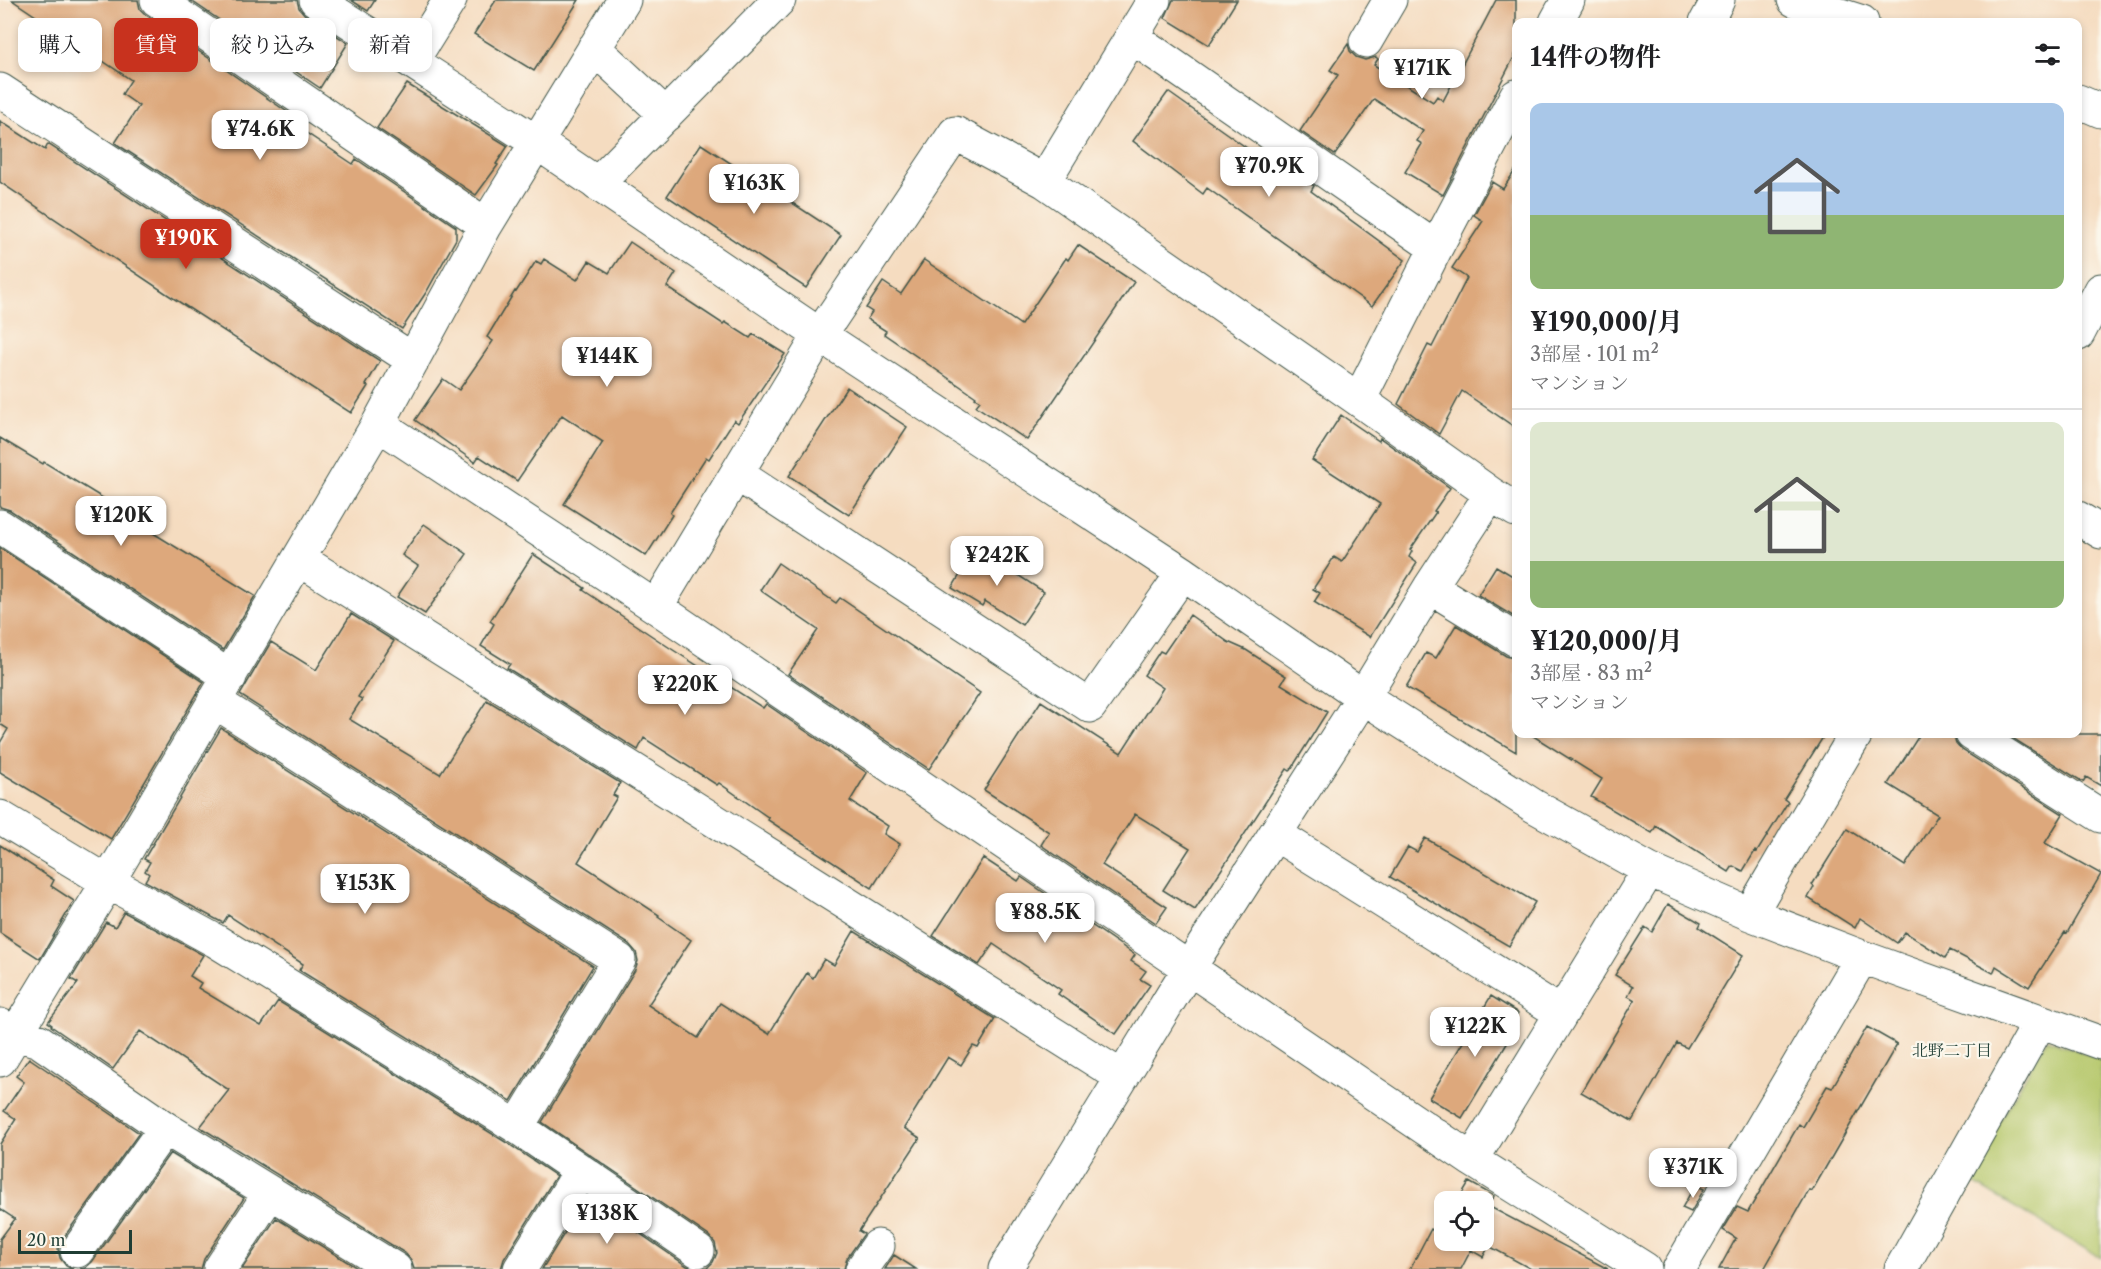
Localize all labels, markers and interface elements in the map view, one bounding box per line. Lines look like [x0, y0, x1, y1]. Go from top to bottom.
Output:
chip: 購入 [18, 18, 102, 72]
chip: 賃貸 [114, 18, 198, 72]
chip: 絞り込み [210, 18, 336, 72]
chip: 新着 [348, 18, 432, 72]
icon: filters [2031, 38, 2064, 71]
text: 14件の物件 [1530, 41, 1661, 73]
pin: ¥171K [1380, 49, 1464, 100]
text: ¥171K [1393, 56, 1451, 80]
pin: ¥74.6K [211, 110, 309, 161]
text: ¥74.6K [226, 117, 294, 141]
icon: home [1743, 142, 1851, 250]
pin: ¥70.9K [1220, 147, 1318, 198]
text: ¥70.9K [1234, 154, 1304, 178]
pin: ¥163K [712, 164, 796, 215]
text: ¥163K [723, 171, 785, 195]
pin: ¥190K [144, 219, 228, 270]
text: ¥190K [154, 226, 218, 250]
text: ¥190,000/月 [1530, 306, 1683, 338]
pin: ¥144K [565, 337, 649, 388]
text: 3部屋 · 101 m² [1530, 342, 1659, 366]
text: ¥144K [576, 344, 638, 368]
text: マンション [1530, 371, 1629, 395]
icon: home [1743, 461, 1851, 569]
pin: ¥120K [79, 496, 163, 547]
text: ¥120K [89, 503, 153, 527]
pin: ¥242K [955, 536, 1039, 587]
text: ¥242K [964, 543, 1030, 567]
text: ¥120,000/月 [1530, 625, 1683, 657]
text: 3部屋 · 83 m² [1530, 661, 1652, 685]
pin: ¥220K [643, 665, 727, 716]
text: ¥220K [652, 672, 718, 696]
text: マンション [1530, 690, 1629, 714]
pin: ¥153K [323, 864, 407, 915]
text: ¥153K [334, 871, 396, 895]
pin: ¥88.5K [996, 893, 1094, 944]
text: ¥88.5K [1010, 900, 1080, 924]
pin: ¥122K [1433, 1007, 1517, 1058]
text: ¥122K [1444, 1014, 1506, 1038]
district label: 北野二丁目 [1912, 1040, 1992, 1060]
pin: ¥371K [1651, 1148, 1735, 1199]
text: ¥371K [1663, 1155, 1723, 1179]
map controls [1434, 1191, 1494, 1251]
button: locate [1434, 1191, 1494, 1251]
pin: ¥138K [565, 1194, 649, 1245]
text: ¥138K [576, 1201, 638, 1225]
scale bar [18, 1227, 132, 1254]
text: 20 m [27, 1230, 66, 1250]

